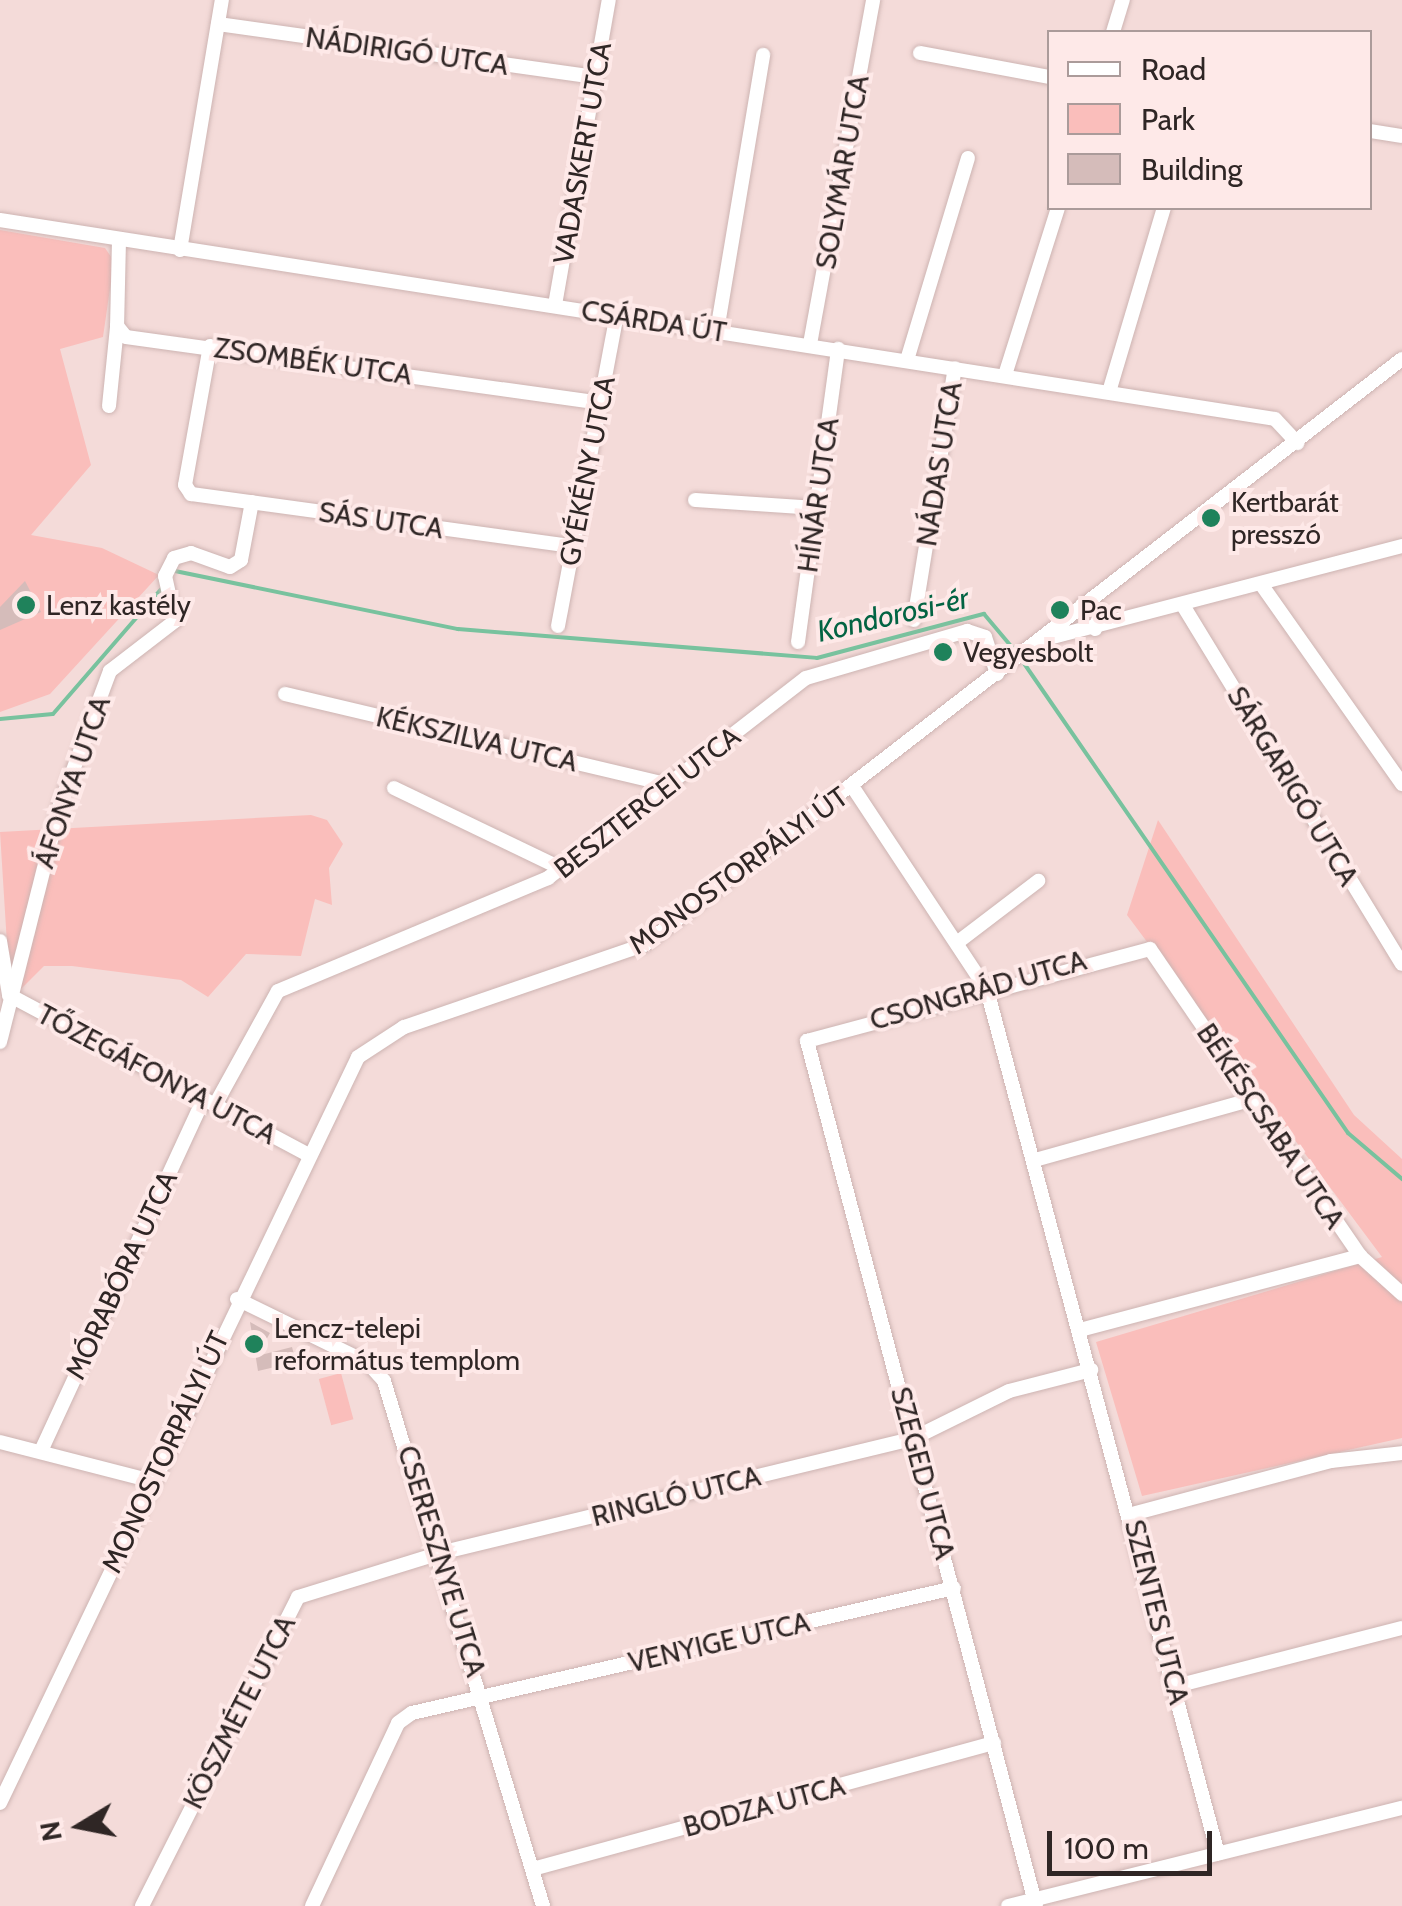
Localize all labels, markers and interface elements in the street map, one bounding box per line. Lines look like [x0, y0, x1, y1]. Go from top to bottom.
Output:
street label: NÁDIRIGÓ UTCA [304, 20, 510, 82]
legend [1047, 30, 1372, 210]
street label: VADASKERT UTCA [546, 39, 618, 267]
text: Road [1141, 51, 1206, 88]
street label: SOLYMÁR UTCA [808, 72, 876, 272]
text: Park [1141, 101, 1195, 138]
text: Building [1141, 151, 1243, 188]
street label: CSÁRDA ÚT [579, 293, 729, 349]
street label: ZSOMBÉK UTCA [212, 331, 414, 391]
street label: GYÉKÉNY UTCA [552, 373, 622, 569]
street label: NÁDAS UTCA [909, 379, 969, 549]
street label: HÍNÁR UTCA [791, 415, 845, 575]
place label: Kertbarát presszó [1231, 485, 1339, 551]
street label: SÁS UTCA [317, 495, 445, 545]
marker: Kertbarát presszó [1200, 507, 1222, 529]
water label: Kondorosi-ér [814, 580, 972, 650]
place label: Lenz kastély [46, 588, 191, 622]
place label: Pac [1080, 593, 1122, 627]
marker: Lenz kastély [15, 594, 37, 616]
marker: Pac [1049, 599, 1071, 621]
place label: Vegyesbolt [963, 635, 1093, 669]
marker: Vegyesbolt [932, 641, 954, 663]
street label: SÁRGARIGÓ UTCA [1220, 680, 1366, 892]
street label: ÁFONYA UTCA [27, 692, 117, 872]
street label: KÉKSZILVA UTCA [373, 700, 581, 778]
street label: BESZTERCEI UTCA [547, 719, 747, 885]
street label: MONOSTORPÁLYI ÚT [622, 779, 854, 961]
street label: CSONGRÁD UTCA [866, 943, 1090, 1037]
street label: TŐZEGÁFONYA UTCA [32, 997, 282, 1151]
street label: BÉKÉSCSABA UTCA [1190, 1017, 1352, 1235]
street label: MÓRABÓRA UTCA [58, 1165, 184, 1385]
place label: Lencz-telepi református templom [274, 1311, 520, 1377]
street label: MONOSTORPÁLYI ÚT [94, 1326, 236, 1578]
marker: Lencz-telepi református templom [243, 1333, 265, 1355]
street label: SZEGED UTCA [884, 1383, 962, 1563]
street label: CSERESZNYE UTCA [391, 1441, 493, 1681]
street label: RINGLÓ UTCA [588, 1459, 764, 1533]
street label: SZENTES UTCA [1118, 1516, 1196, 1708]
street label: VENYIGE UTCA [625, 1605, 813, 1679]
street label: KÖSZMÉTE UTCA [176, 1610, 302, 1814]
street label: BODZA UTCA [679, 1768, 849, 1844]
north arrow [30, 1776, 130, 1876]
scale bar [1052, 1811, 1217, 1873]
text: N [32, 1819, 69, 1844]
text: 100 m [1064, 1830, 1149, 1867]

